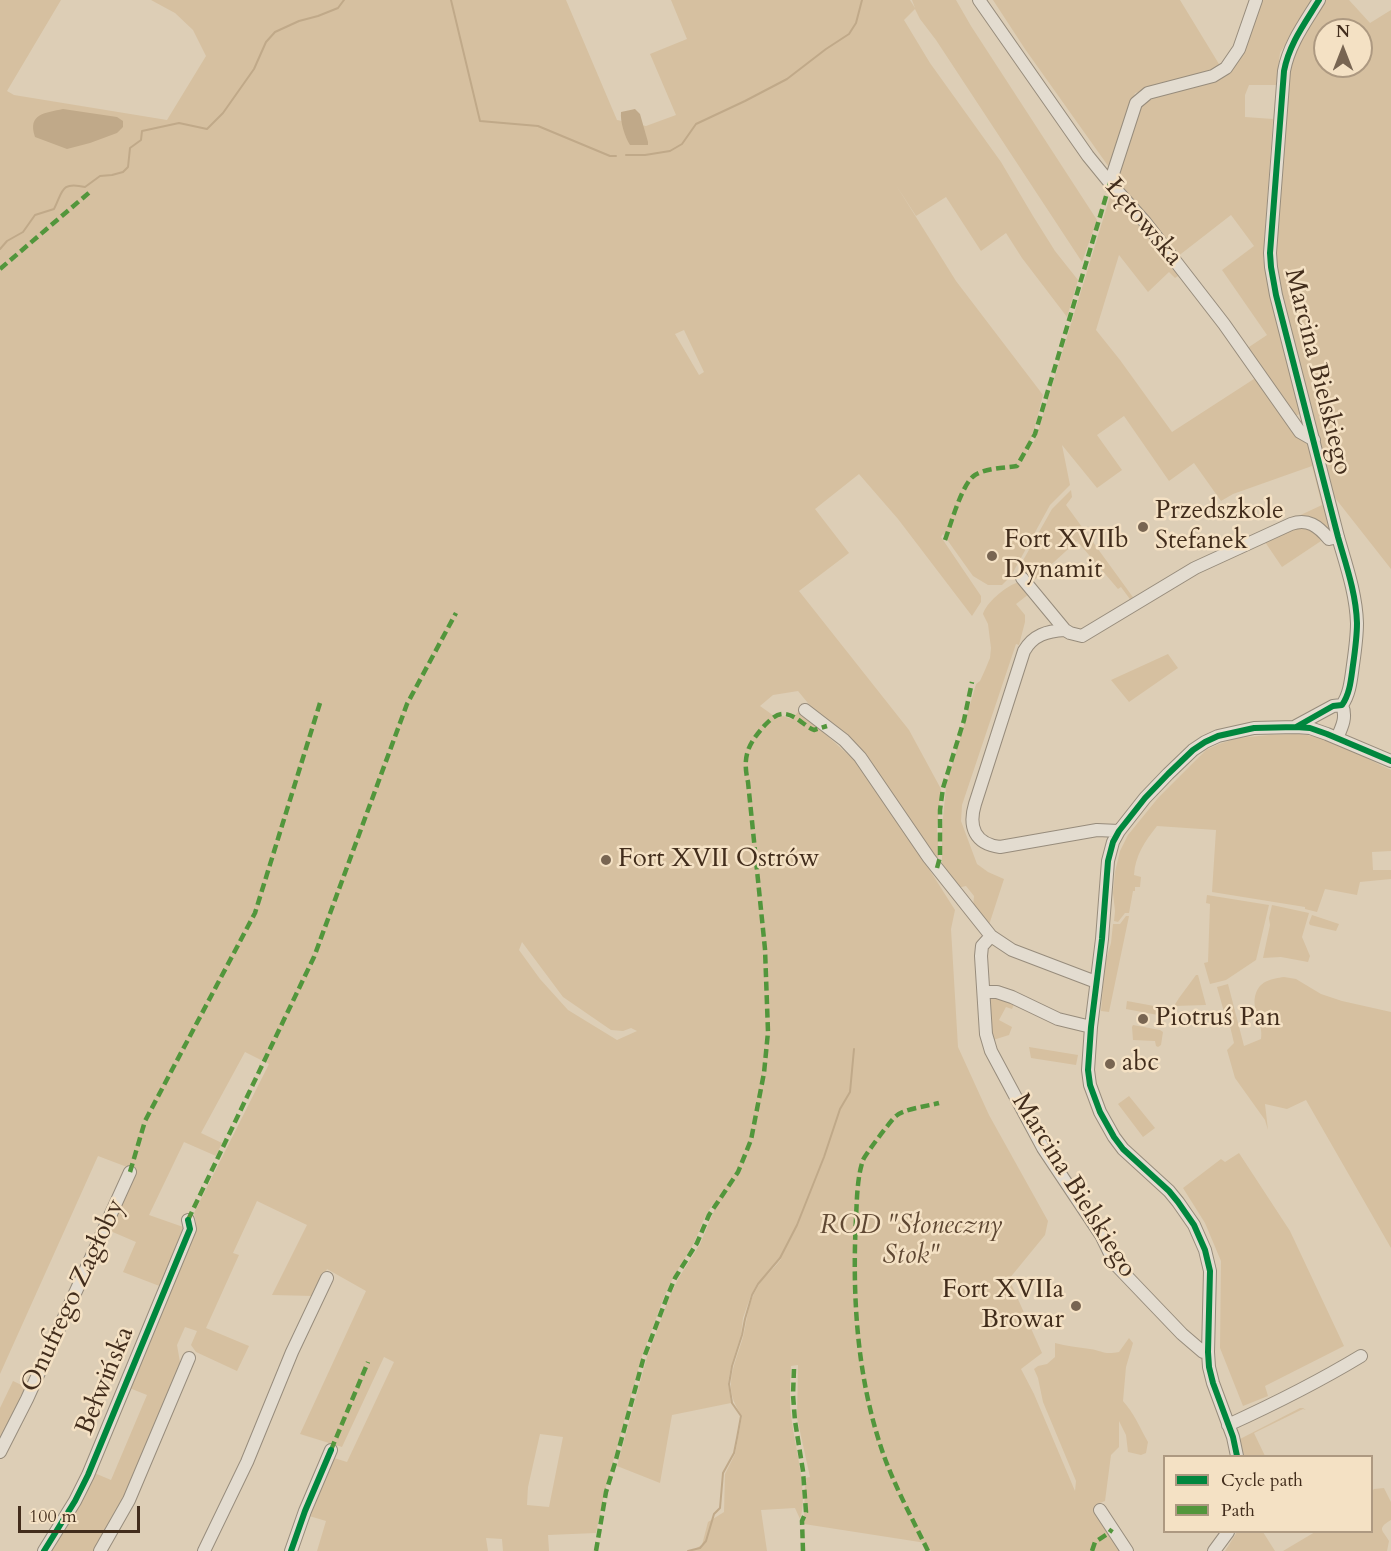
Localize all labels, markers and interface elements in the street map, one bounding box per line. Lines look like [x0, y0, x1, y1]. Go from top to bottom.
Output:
north arrow [1313, 18, 1373, 78]
text: N [1336, 21, 1350, 43]
street label: Łętowska [1097, 173, 1189, 273]
street label: Marcina Bielskiego [1276, 266, 1358, 478]
place label: Przedszkole Stefanek [1155, 496, 1284, 558]
marker: Przedszkole Stefanek [1136, 520, 1150, 534]
place label: Fort XVIIb Dynamit [1004, 525, 1129, 586]
marker: Fort XVIIb Dynamit [985, 549, 999, 563]
place label: Fort XVII Ostrów [618, 844, 820, 876]
marker: Fort XVII Ostrów [599, 853, 613, 867]
place label: Piotruś Pan [1155, 1003, 1281, 1035]
marker: Piotruś Pan [1136, 1012, 1150, 1026]
place label: abc [1122, 1048, 1159, 1080]
marker: abc [1103, 1057, 1117, 1071]
street label: Marcina Bielskiego [1004, 1088, 1142, 1284]
street label: Onufrego Zagłoby [16, 1194, 132, 1398]
park label: ROD "Słoneczny Stok" [820, 1211, 1002, 1272]
place label: Fort XVIIa Browar [942, 1275, 1064, 1336]
marker: Fort XVIIa Browar [1069, 1299, 1083, 1313]
street label: Bełwińska [70, 1323, 142, 1439]
legend [1163, 1455, 1373, 1533]
text: Cycle path [1221, 1468, 1303, 1493]
scale bar [21, 1494, 142, 1532]
text: Path [1221, 1498, 1255, 1523]
text: 100 m [29, 1504, 77, 1529]

